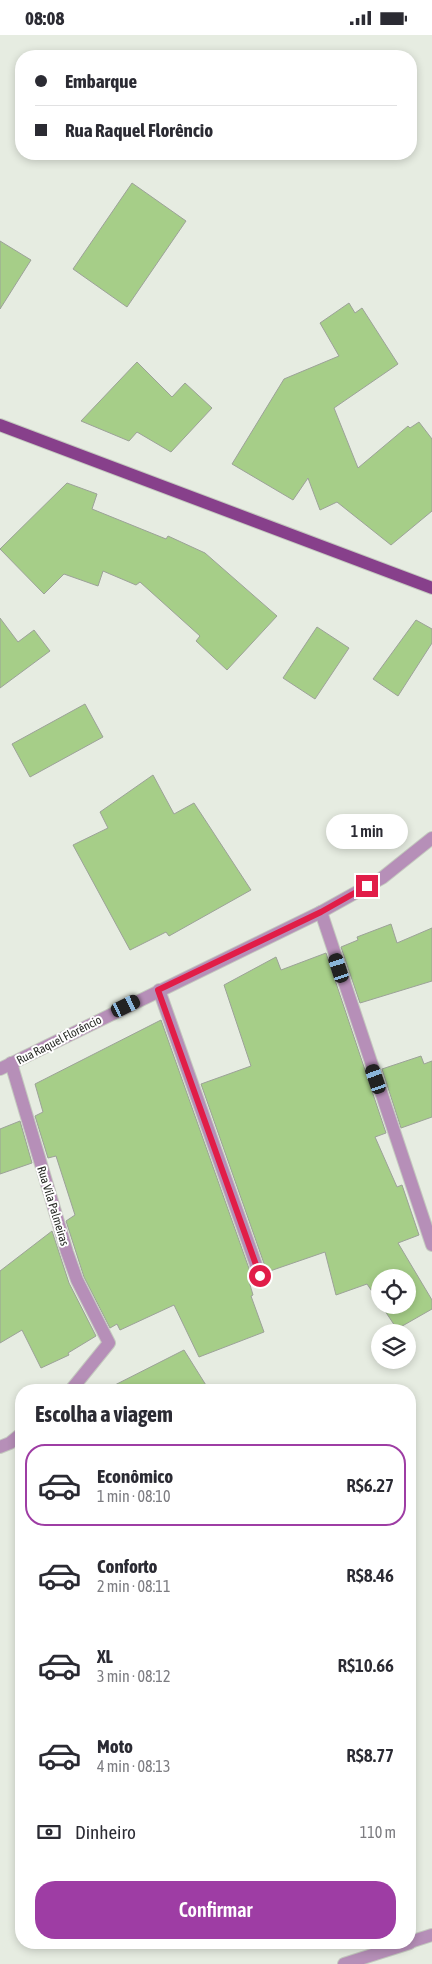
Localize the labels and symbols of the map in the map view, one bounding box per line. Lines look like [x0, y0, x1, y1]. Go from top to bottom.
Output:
callout: 1 min [326, 813, 408, 849]
route end [356, 875, 378, 897]
car [327, 951, 350, 985]
car [109, 993, 142, 1019]
street label: Rua Raquel Florêncio [14, 1012, 104, 1067]
car [364, 1062, 387, 1096]
street label: Rua Vila Palmeiras [34, 1165, 72, 1247]
route start [249, 1265, 271, 1287]

